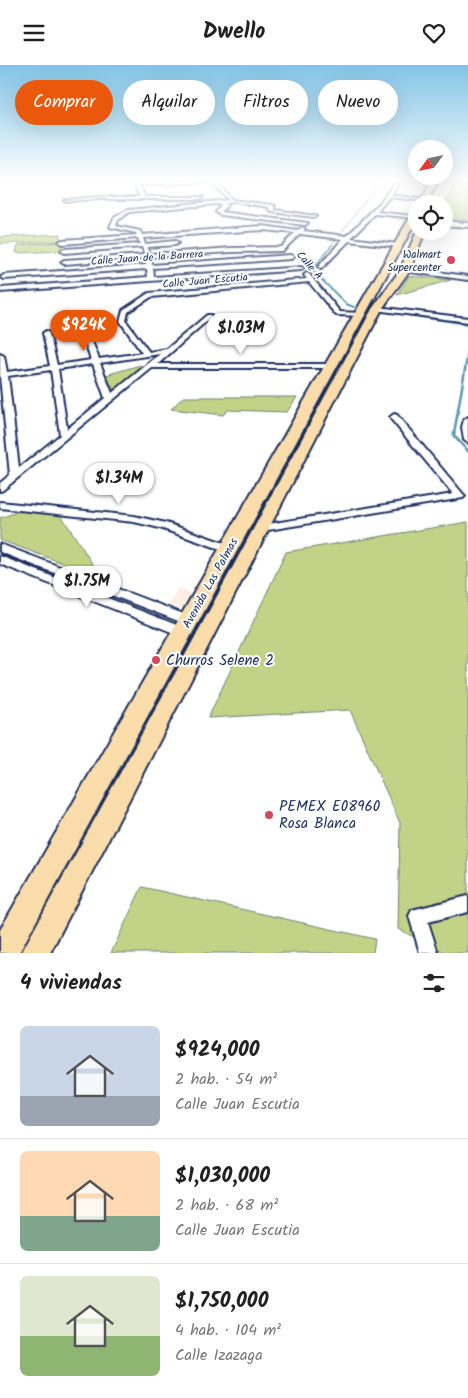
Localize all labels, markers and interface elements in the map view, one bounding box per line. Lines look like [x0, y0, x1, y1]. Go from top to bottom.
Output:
text: Dwello [203, 15, 265, 50]
icon: menu [20, 19, 48, 47]
icon: heart [420, 19, 448, 47]
chip: Comprar [15, 80, 113, 125]
chip: Alquilar [123, 80, 215, 125]
chip: Filtros [225, 80, 308, 125]
chip: Nuevo [318, 80, 398, 125]
north arrow [408, 140, 452, 185]
map controls [408, 140, 453, 240]
button: locate [408, 195, 453, 240]
street label: Calle Juan de la Barrera [90, 245, 204, 271]
place label: Walmart Supercenter [387, 246, 442, 277]
street label: Calle A [292, 247, 327, 284]
marker: Walmart Supercenter [445, 254, 457, 266]
street label: Calle Juan Escutia [162, 268, 249, 294]
pin: $924K [49, 309, 119, 352]
text: $924K [61, 313, 107, 338]
pin: $1.03M [200, 313, 282, 355]
text: $1.03M [217, 316, 265, 341]
pin: $1.34M [78, 463, 160, 505]
text: $1.34M [95, 466, 143, 491]
street label: Avenida Las Palmas [178, 535, 243, 632]
pin: $1.75M [46, 565, 128, 608]
text: $1.75M [64, 569, 110, 594]
place label: Churros Selene 2 [166, 649, 274, 673]
marker: Churros Selene 2 [150, 654, 162, 666]
place label: PEMEX E08960 Rosa Blanca [279, 795, 381, 836]
marker: PEMEX E08960 Rosa Blanca [263, 809, 275, 821]
text: 4 viviendas [20, 967, 122, 1000]
icon: filters [420, 969, 448, 997]
text: $924,000 [175, 1034, 260, 1067]
icon: home [60, 1046, 120, 1106]
text: 2 hab. · 54 m² [175, 1067, 277, 1092]
text: Calle Juan Escutia [175, 1092, 300, 1117]
text: $1,030,000 [175, 1160, 270, 1193]
icon: home [60, 1171, 120, 1231]
text: 2 hab. · 68 m² [175, 1193, 278, 1218]
text: Calle Juan Escutia [175, 1218, 300, 1243]
text: $1,750,000 [175, 1285, 268, 1318]
icon: home [60, 1296, 120, 1356]
text: 4 hab. · 104 m² [175, 1318, 281, 1343]
text: Calle Izazaga [175, 1343, 263, 1368]

